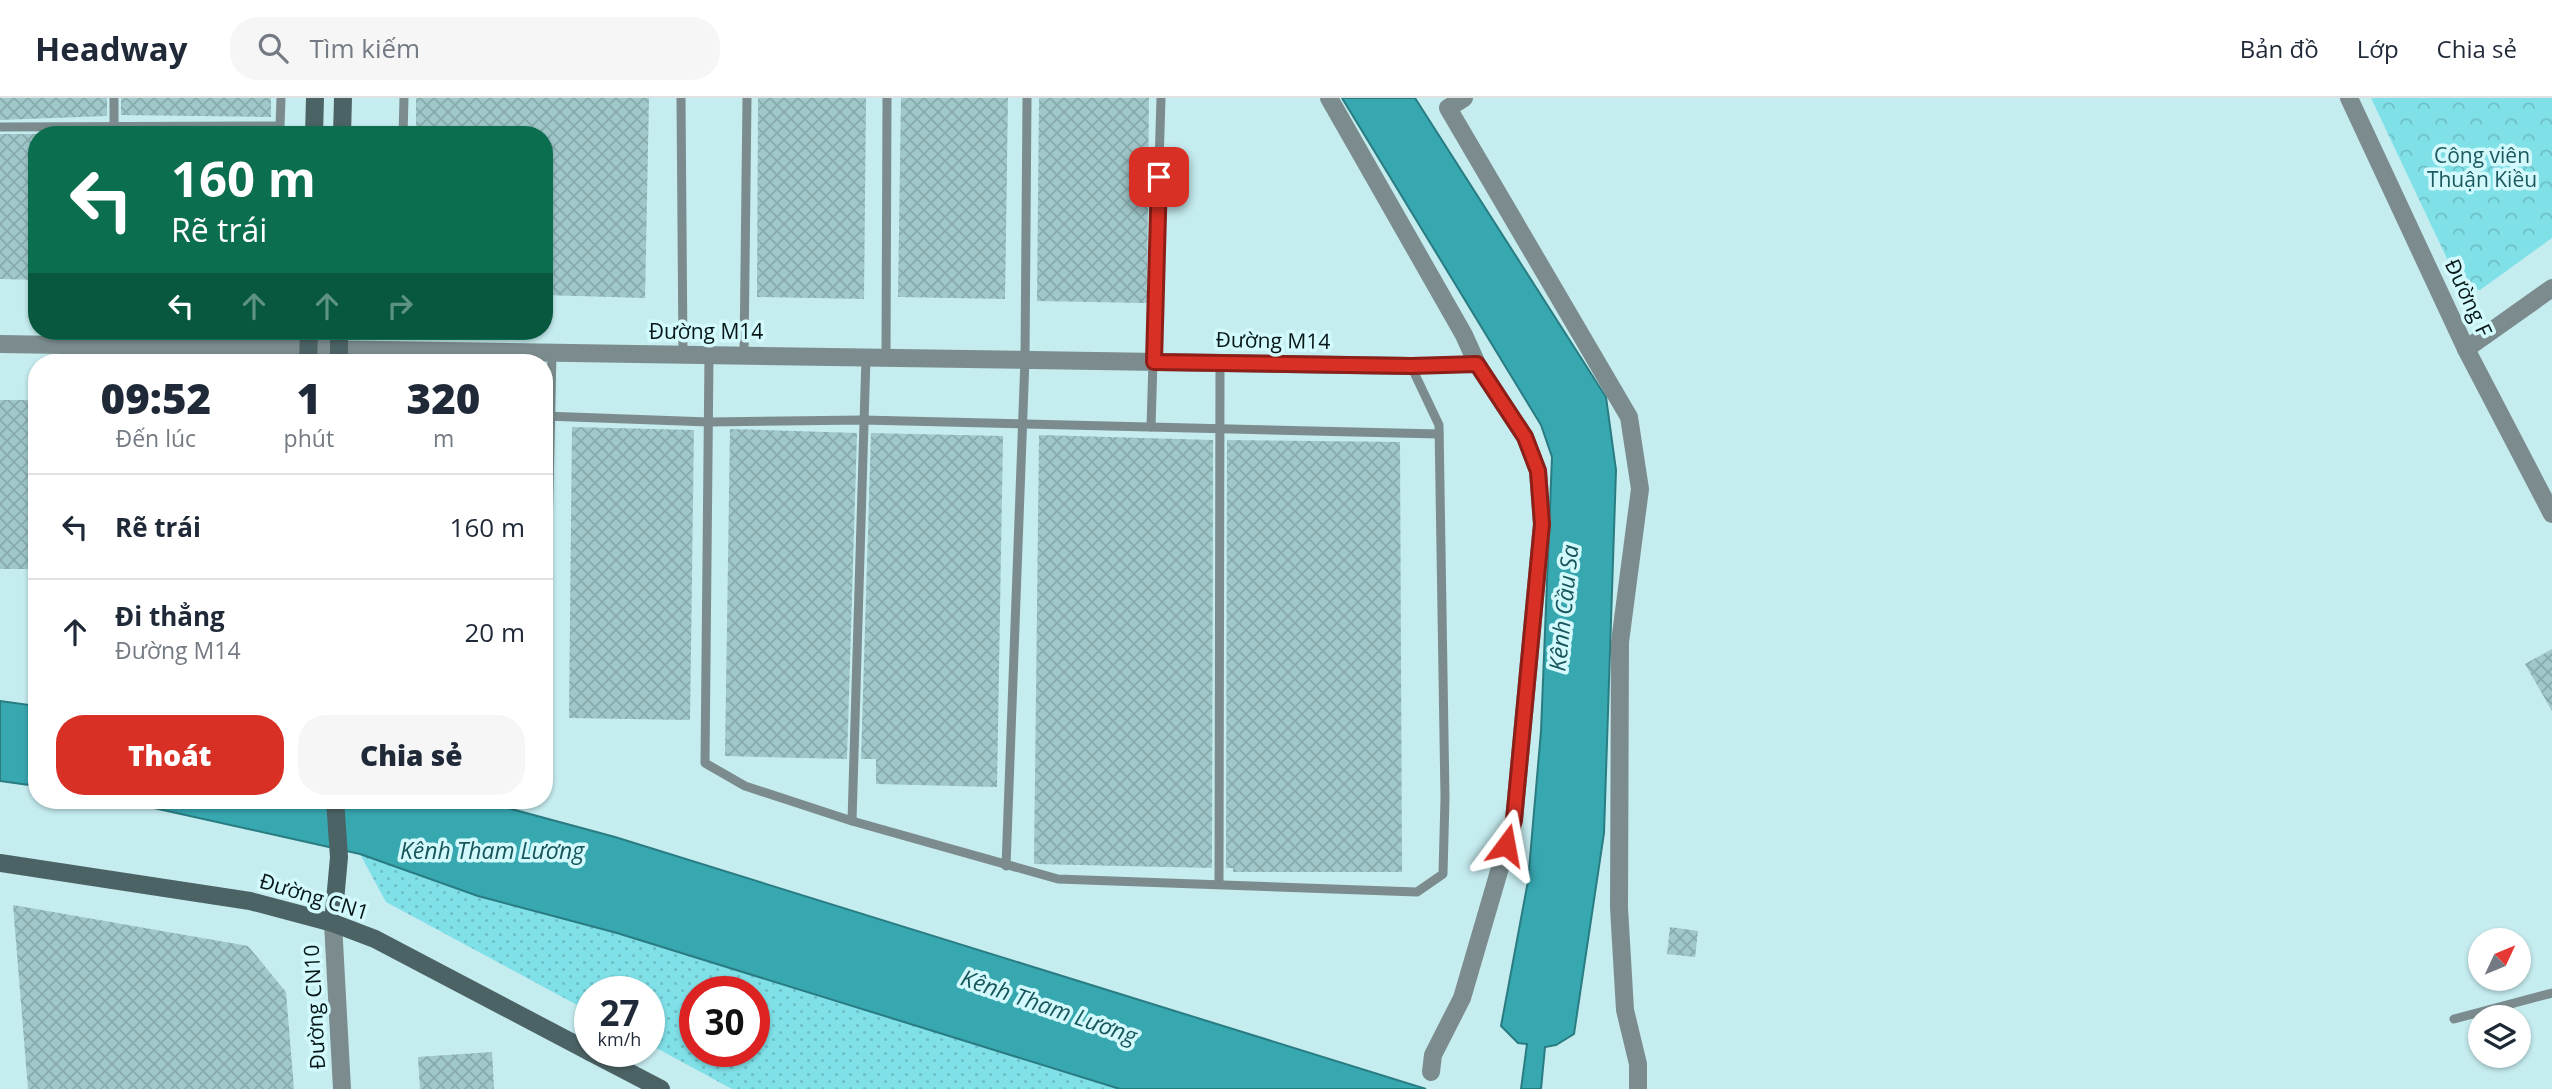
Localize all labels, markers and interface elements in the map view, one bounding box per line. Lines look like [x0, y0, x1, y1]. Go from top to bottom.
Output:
search box [230, 17, 720, 80]
text: Headway [35, 26, 188, 71]
icon: search [254, 29, 292, 67]
text: Tìm kiếm [310, 30, 420, 66]
text: Bản đồ [2240, 32, 2319, 65]
text: Lớp [2357, 32, 2399, 65]
text: Chia sẻ [2437, 32, 2517, 65]
park label: Công viên Thuận Kiều [2427, 141, 2537, 193]
text: 160 m [171, 145, 316, 211]
pin [1129, 147, 1189, 207]
icon: left [56, 154, 147, 245]
icon: arrive [1140, 158, 1178, 196]
text: Rẽ trái [171, 208, 267, 251]
street label: Đường F [2439, 254, 2499, 341]
icon: left [162, 287, 200, 325]
icon: ahead [235, 287, 273, 325]
icon: ahead [308, 287, 346, 325]
icon: right [381, 287, 419, 325]
street label: Đường M14 [649, 317, 763, 345]
street label: Đường M14 [1215, 325, 1331, 355]
text: 09:52 [101, 369, 211, 426]
text: 1 [297, 369, 321, 426]
text: 320 [407, 369, 480, 426]
text: Đến lúc [115, 422, 196, 454]
text: phút [284, 422, 334, 454]
text: m [433, 422, 454, 454]
icon: left [56, 508, 94, 546]
text: Rẽ trái [115, 509, 201, 545]
text: 160 m [450, 509, 525, 545]
water label: Kênh Cầu Sa [1540, 543, 1586, 673]
text: Đi thẳng [115, 598, 225, 634]
icon: ahead [56, 613, 94, 651]
text: 20 m [464, 614, 525, 650]
text: Đường M14 [115, 634, 241, 666]
button: Thoát [56, 715, 284, 795]
button: Chia sẻ [298, 715, 525, 795]
position arrow [1469, 808, 1543, 882]
water label: Kênh Tham Lương [400, 834, 585, 866]
street label: Đường CN1 [256, 866, 372, 926]
north arrow [2468, 928, 2530, 990]
map controls [2468, 928, 2531, 1068]
street label: Đường CN10 [297, 944, 331, 1070]
water label: Kênh Tham Lương [957, 961, 1143, 1052]
speed limit sign: 30 [679, 976, 770, 1067]
text: 27 [599, 989, 640, 1036]
button: layers [2468, 1005, 2531, 1068]
text: km/h [598, 1027, 641, 1051]

